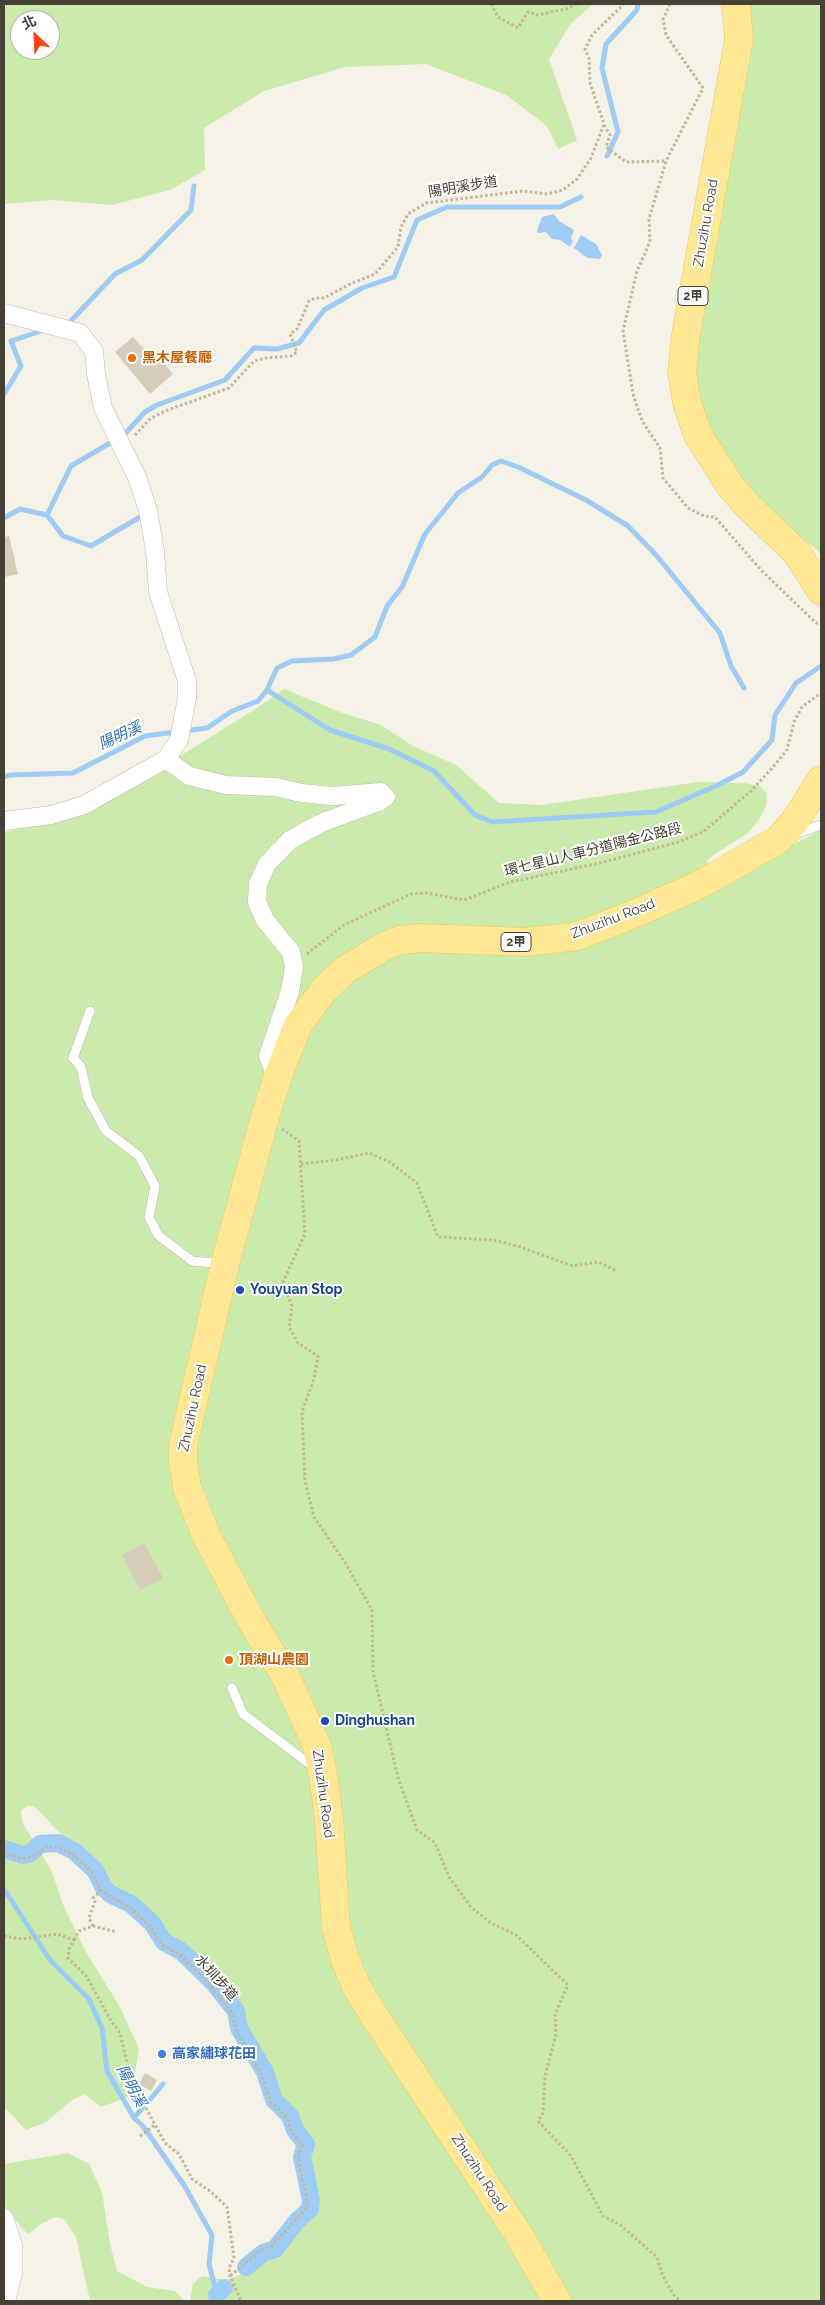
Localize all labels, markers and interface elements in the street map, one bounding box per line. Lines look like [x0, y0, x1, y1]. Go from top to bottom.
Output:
north arrow [10, 10, 60, 60]
text: 北 [19, 12, 39, 33]
street label: 陽明溪步道 [427, 173, 499, 201]
street label: Zhuzihu Road [690, 178, 722, 268]
road number: 2甲 [678, 286, 708, 306]
place label: 黑木屋餐廳 [142, 350, 212, 366]
marker: 黑木屋餐廳 [126, 352, 138, 364]
water label: 陽明溪 [96, 718, 144, 754]
street label: 環七星山人車分道陽金公路段 [503, 820, 683, 880]
street label: Zhuzihu Road [569, 895, 657, 943]
road number: 2甲 [501, 932, 531, 952]
place label: Youyuan Stop [250, 1282, 342, 1298]
marker: Youyuan Stop [234, 1284, 246, 1296]
street label: Zhuzihu Road [176, 1363, 210, 1453]
place label: 頂湖山農園 [239, 1652, 309, 1668]
marker: 頂湖山農園 [223, 1654, 235, 1666]
place label: Dinghushan [335, 1713, 415, 1729]
marker: Dinghushan [319, 1715, 331, 1727]
street label: Zhuzihu Road [308, 1749, 338, 1839]
street label: 水圳步道 [191, 1952, 241, 2004]
place label: 高家繡球花田 [172, 2046, 256, 2062]
marker: 高家繡球花田 [156, 2048, 168, 2060]
water label: 陽明溪 [112, 2062, 150, 2110]
street label: Zhuzihu Road [448, 2131, 510, 2215]

